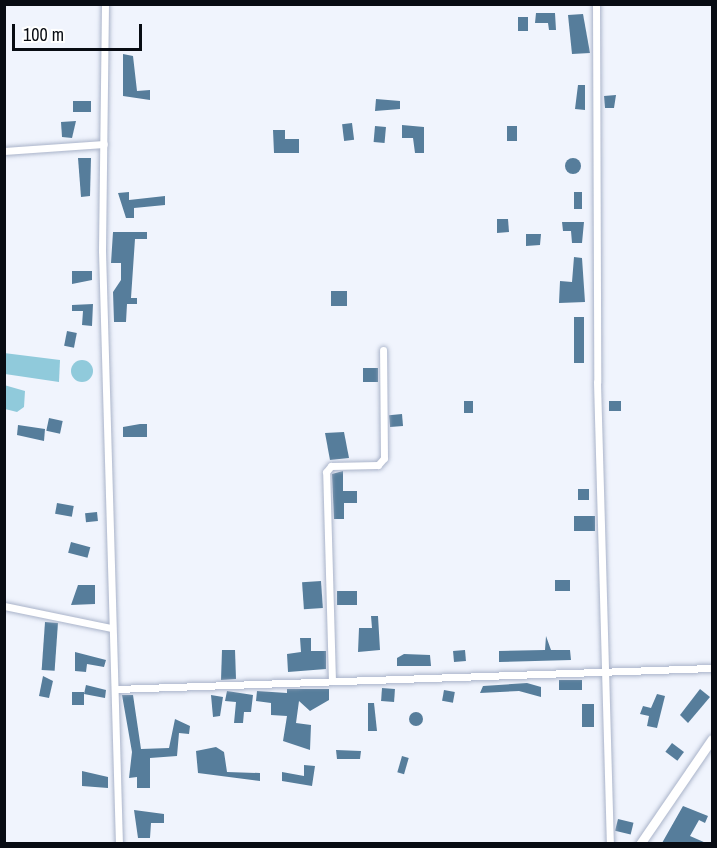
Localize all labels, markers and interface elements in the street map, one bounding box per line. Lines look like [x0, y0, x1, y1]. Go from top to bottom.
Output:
scale bar [15, 12, 146, 50]
text: 100 m [23, 22, 64, 47]

